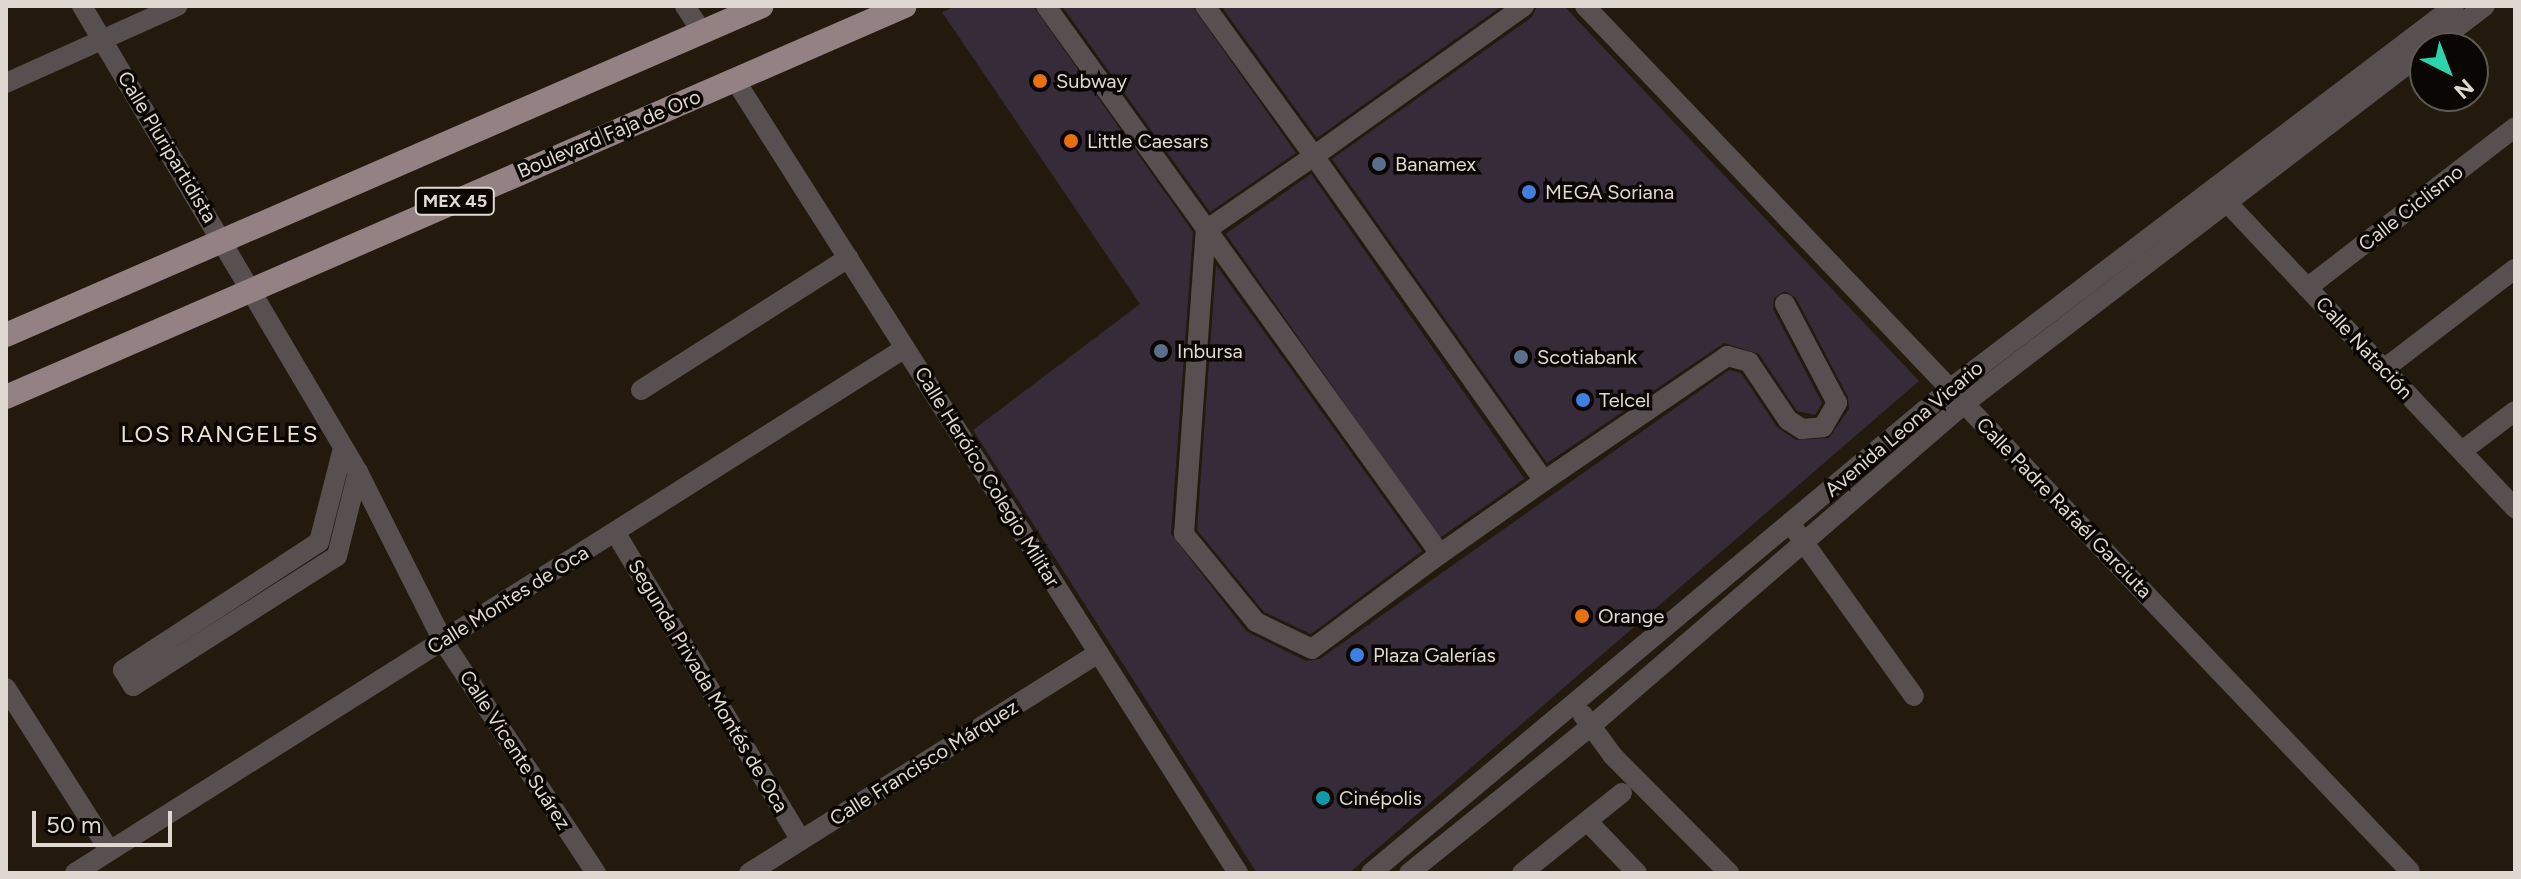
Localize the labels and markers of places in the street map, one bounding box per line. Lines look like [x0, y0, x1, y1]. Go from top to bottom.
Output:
place label: Subway [1056, 69, 1127, 93]
marker: Subway [1031, 72, 1049, 90]
place label: Little Caesars [1087, 129, 1209, 153]
marker: Little Caesars [1062, 132, 1080, 150]
place label: Banamex [1395, 152, 1476, 176]
marker: Banamex [1370, 155, 1388, 173]
place label: MEGA Soriana [1545, 180, 1674, 204]
marker: MEGA Soriana [1520, 183, 1538, 201]
place label: Inbursa [1177, 339, 1243, 363]
marker: Inbursa [1152, 342, 1170, 360]
place label: Scotiabank [1537, 345, 1637, 369]
marker: Scotiabank [1512, 348, 1530, 366]
place label: Telcel [1599, 388, 1650, 412]
marker: Telcel [1574, 391, 1592, 409]
place label: Orange [1598, 604, 1664, 628]
marker: Orange [1573, 607, 1591, 625]
place label: Plaza Galerías [1373, 643, 1496, 667]
marker: Plaza Galerías [1348, 646, 1366, 664]
place label: Cinépolis [1339, 786, 1422, 810]
marker: Cinépolis [1314, 789, 1332, 807]

